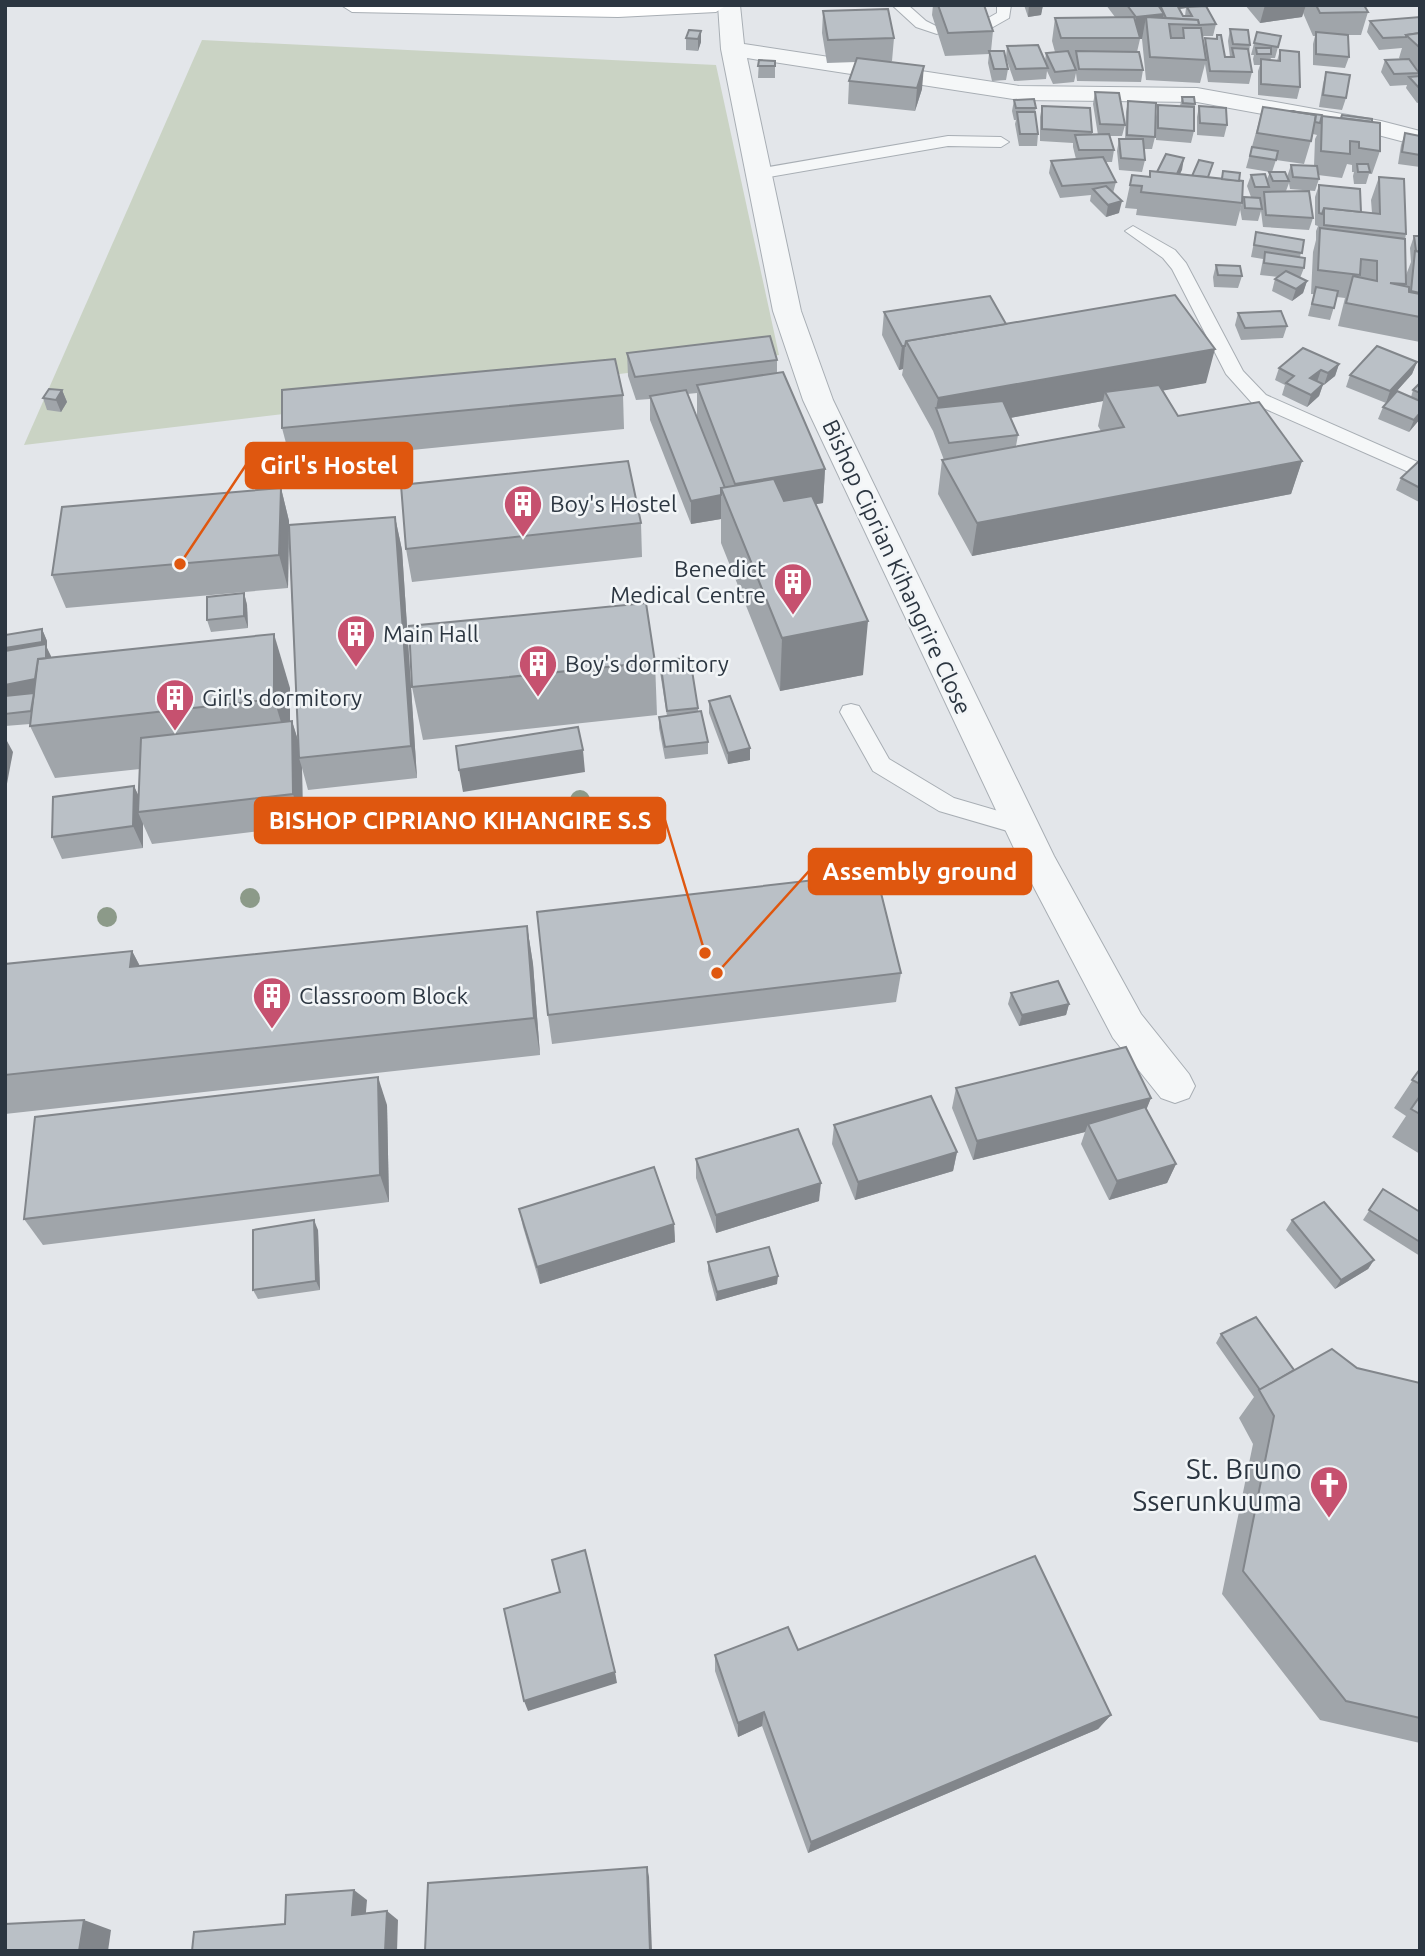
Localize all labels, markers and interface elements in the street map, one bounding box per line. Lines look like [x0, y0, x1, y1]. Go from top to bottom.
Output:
street label: Bishop Ciprian Kihangrire Close [818, 416, 977, 718]
callout: Girl's Hostel [246, 443, 412, 488]
text: Girl's Hostel [260, 452, 398, 479]
building icon: Boy's Hostel [502, 483, 544, 538]
place label: Boy's Hostel [550, 491, 677, 516]
place label: Benedict Medical Centre [610, 556, 766, 607]
building icon: Benedict Medical Centre [772, 561, 814, 616]
building icon: Main Hall [335, 613, 377, 668]
place label: Main Hall [383, 621, 479, 646]
building icon: Boy's dormitory [517, 643, 559, 698]
place label: Boy's dormitory [565, 651, 729, 676]
building icon: Girl's dormitory [154, 677, 196, 732]
place label: Girl's dormitory [202, 685, 362, 710]
callout: BISHOP CIPRIANO KIHANGIRE S.S [255, 798, 665, 843]
text: BISHOP CIPRIANO KIHANGIRE S.S [269, 807, 651, 834]
callout: Assembly ground [809, 849, 1031, 894]
text: Assembly ground [823, 858, 1017, 885]
building icon: Classroom Block [251, 975, 293, 1030]
place label: Classroom Block [299, 983, 468, 1008]
place label: St. Bruno Sserunkuuma [1132, 1453, 1302, 1516]
church icon: St. Bruno Sserunkuuma [1308, 1464, 1350, 1519]

